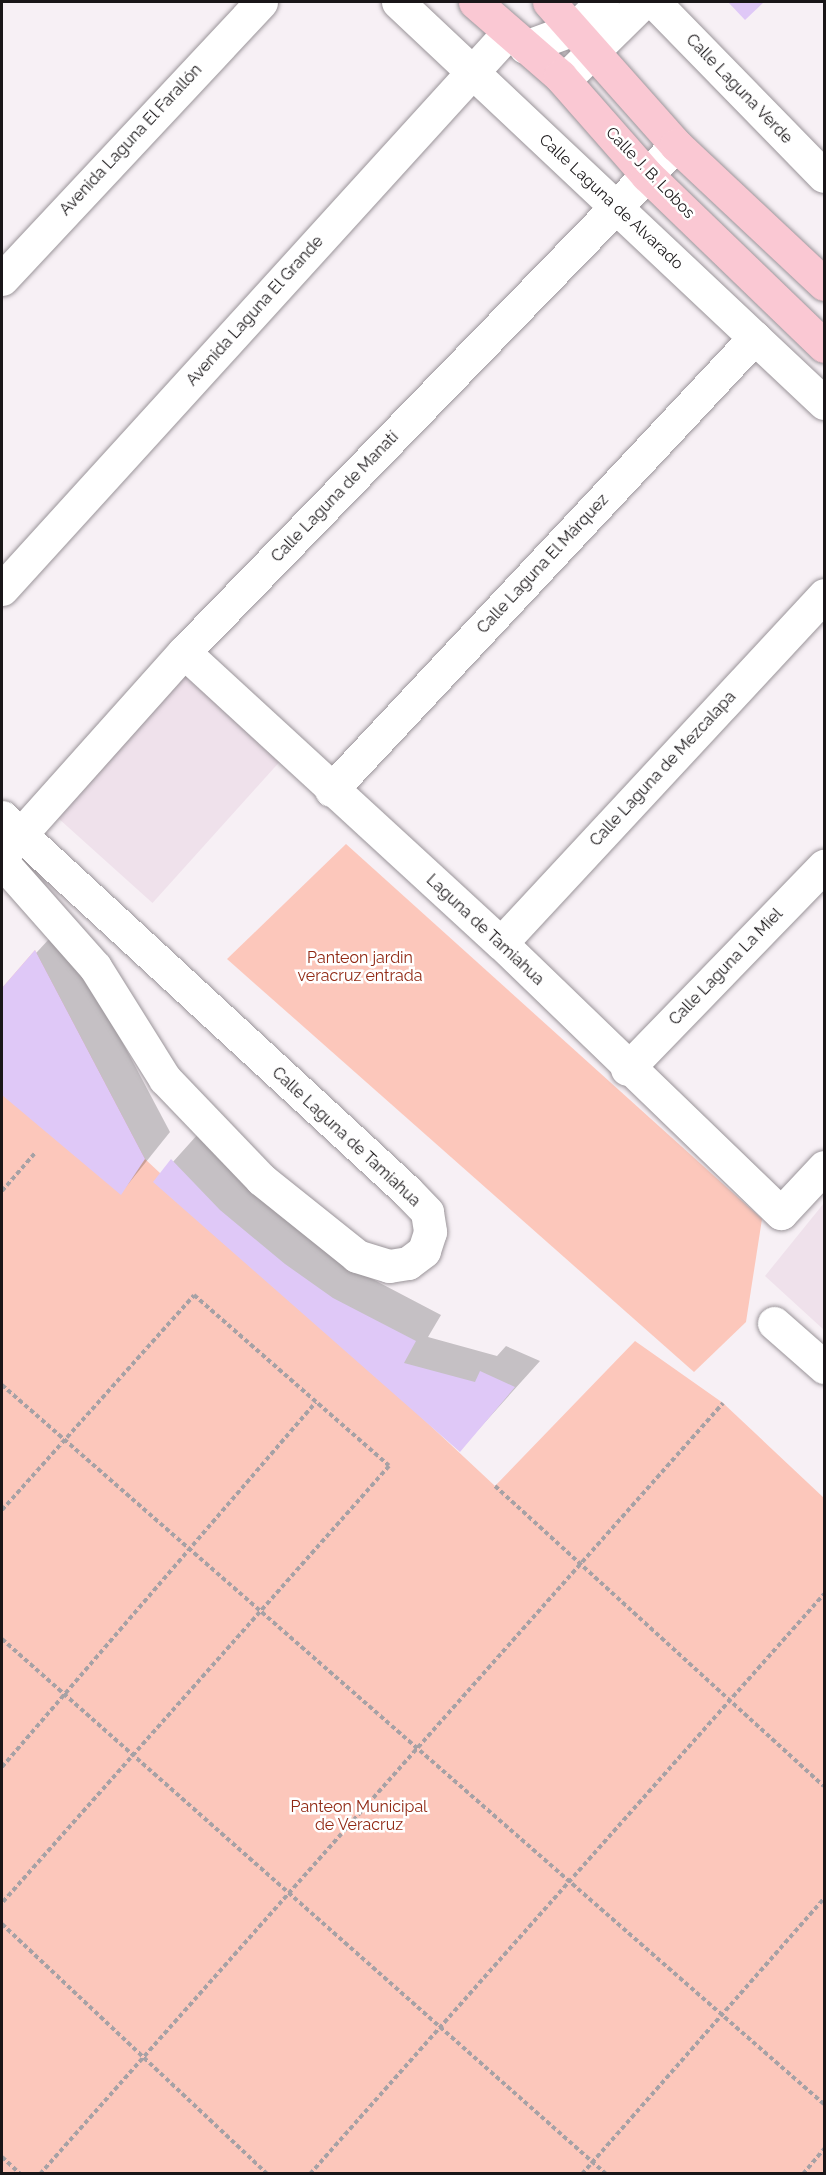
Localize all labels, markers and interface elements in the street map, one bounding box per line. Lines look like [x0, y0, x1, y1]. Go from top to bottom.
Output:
street label: Calle Laguna Verde [682, 30, 796, 148]
street label: Avenida Laguna El Farallón [56, 60, 206, 220]
street label: Calle J. B. Lobos [601, 123, 699, 223]
street label: Calle Laguna de Alvarado [535, 130, 687, 274]
street label: Avenida Laguna El Grande [182, 232, 328, 390]
street label: Calle Laguna de Manatí [268, 428, 402, 566]
street label: Calle Laguna El Márquez [473, 490, 613, 638]
street label: Calle Laguna de Mezcalapa [586, 688, 740, 850]
street label: Laguna de Tamiahua [422, 870, 548, 990]
street label: Calle Laguna La Miel [665, 905, 787, 1029]
park label: Panteon jardin veracruz entrada [298, 948, 422, 986]
street label: Calle Laguna de Tamiahua [268, 1063, 424, 1211]
park label: Panteon Municipal de Veracruz [291, 1797, 427, 1835]

